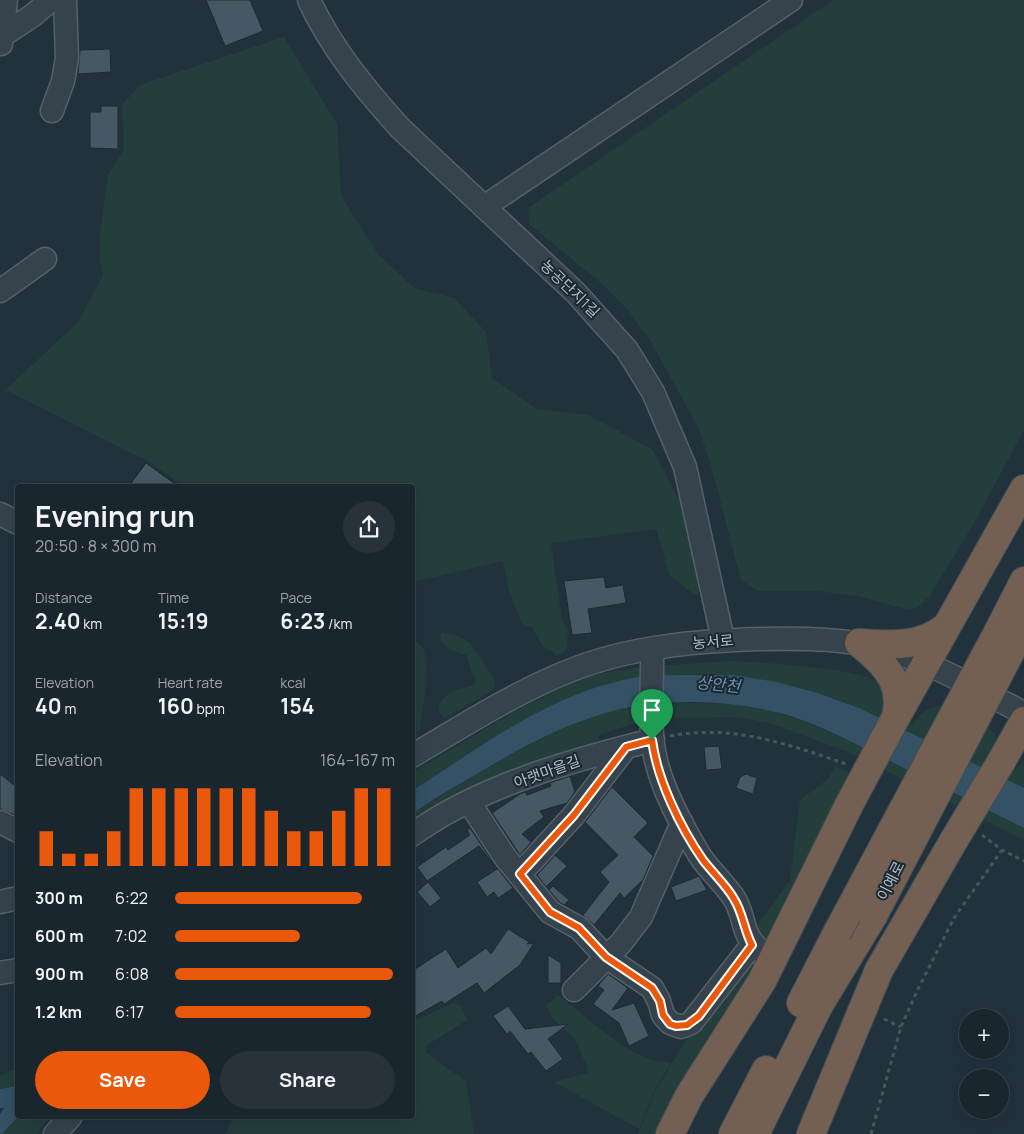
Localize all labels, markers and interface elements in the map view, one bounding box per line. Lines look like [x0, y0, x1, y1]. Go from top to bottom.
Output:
street label: 농공단지1길 [536, 255, 605, 322]
text: Evening run [35, 497, 195, 535]
button: share [343, 501, 395, 553]
text: 20:50 · 8 × 300 m [35, 535, 156, 557]
text: Distance [35, 588, 92, 607]
text: Time [158, 588, 189, 607]
text: Pace [280, 588, 312, 607]
text: 2.40 [35, 607, 80, 635]
text: 15:19 [158, 607, 209, 635]
text: 6:23 [280, 607, 325, 635]
text: km [80, 614, 102, 633]
text: /km [325, 614, 352, 633]
street label: 농서로 [691, 629, 734, 654]
water label: 상안천 [695, 671, 743, 697]
text: Elevation [35, 673, 94, 692]
text: Heart rate [158, 673, 223, 692]
text: kcal [280, 673, 306, 692]
pin [631, 689, 673, 740]
text: 40 [35, 692, 62, 720]
text: 160 [158, 692, 194, 720]
text: 154 [280, 692, 315, 720]
icon: arrive [638, 696, 666, 724]
text: m [62, 699, 76, 718]
text: bpm [194, 699, 225, 718]
text: Elevation [35, 749, 103, 771]
text: 164–167 m [320, 749, 395, 771]
street label: 아랫마을길 [511, 750, 583, 793]
street label: 이예로 [872, 858, 909, 904]
text: 300 m [35, 887, 83, 909]
text: 6:22 [115, 887, 148, 909]
text: 600 m [35, 925, 84, 947]
text: 7:02 [115, 925, 147, 947]
text: 900 m [35, 963, 84, 985]
text: 6:08 [115, 963, 149, 985]
text: 1.2 km [35, 1001, 82, 1023]
text: 6:17 [115, 1001, 144, 1023]
map controls [959, 1009, 1009, 1119]
button: + [959, 1009, 1009, 1059]
button: Save [35, 1051, 210, 1109]
button: Share [220, 1051, 395, 1109]
button: − [959, 1069, 1009, 1119]

